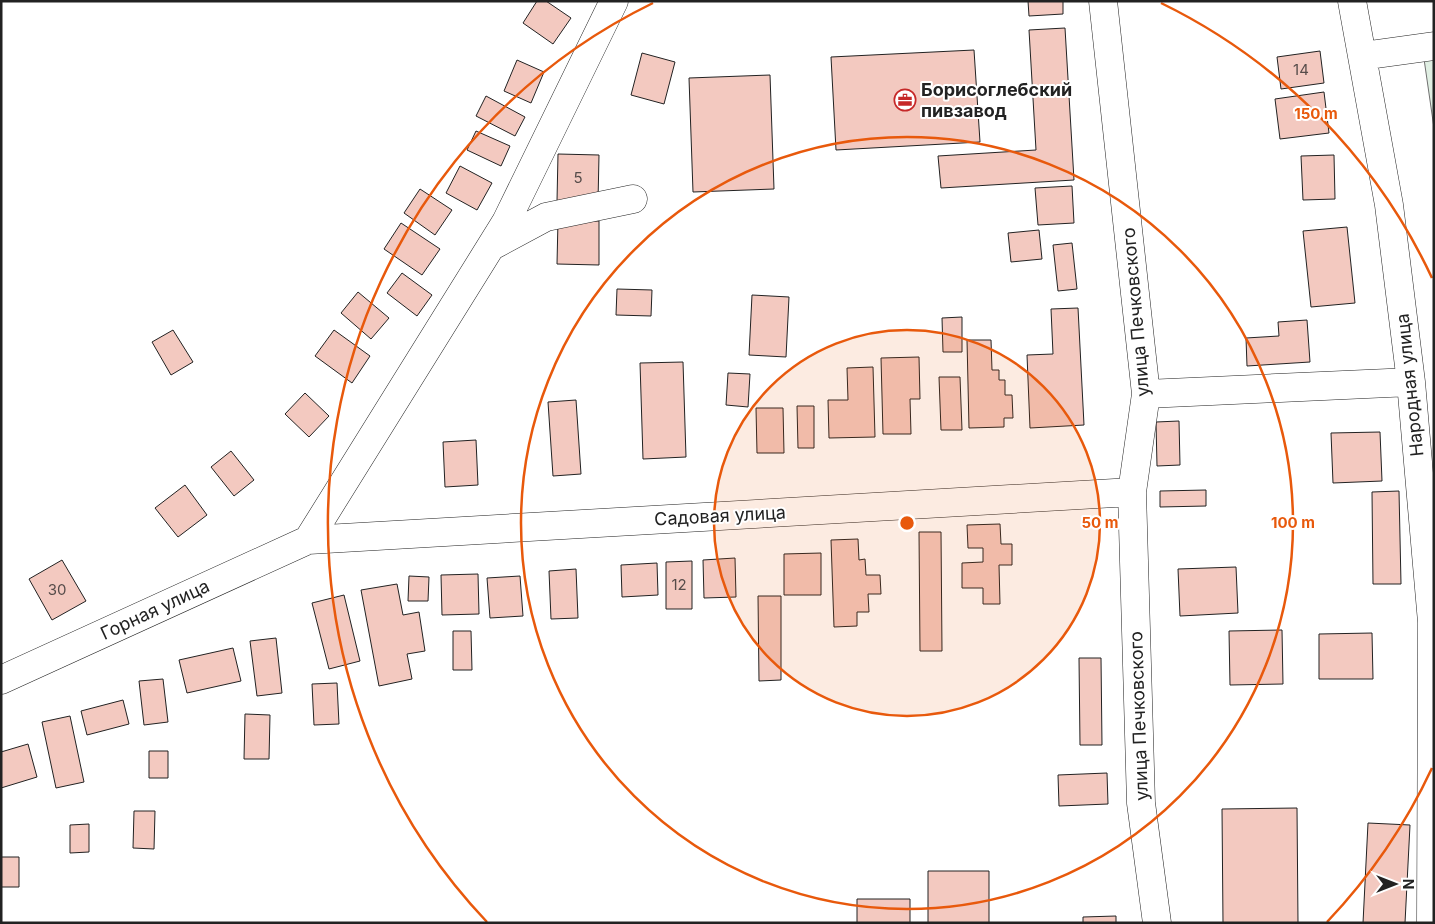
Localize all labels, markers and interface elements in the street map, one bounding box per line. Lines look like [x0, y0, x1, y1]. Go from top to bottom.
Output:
house number: 14 [1293, 60, 1309, 79]
place label: Борисоглебский пивзавод [921, 79, 1072, 121]
office icon: Борисоглебский пивзавод [893, 88, 917, 112]
text: 150 m [1294, 104, 1338, 123]
house number: 5 [573, 168, 583, 187]
street label: улица Печковского [1118, 227, 1153, 398]
street label: Народная улица [1392, 313, 1427, 458]
street label: Садовая улица [654, 502, 786, 529]
text: 50 m [1082, 513, 1118, 532]
text: 100 m [1271, 513, 1315, 532]
centre of rings [898, 514, 916, 532]
street label: Горная улица [97, 575, 213, 644]
house number: 12 [671, 575, 687, 594]
house number: 30 [48, 580, 66, 599]
street label: улица Печковского [1125, 631, 1152, 801]
north arrow [1370, 859, 1420, 909]
text: N [1400, 879, 1417, 889]

